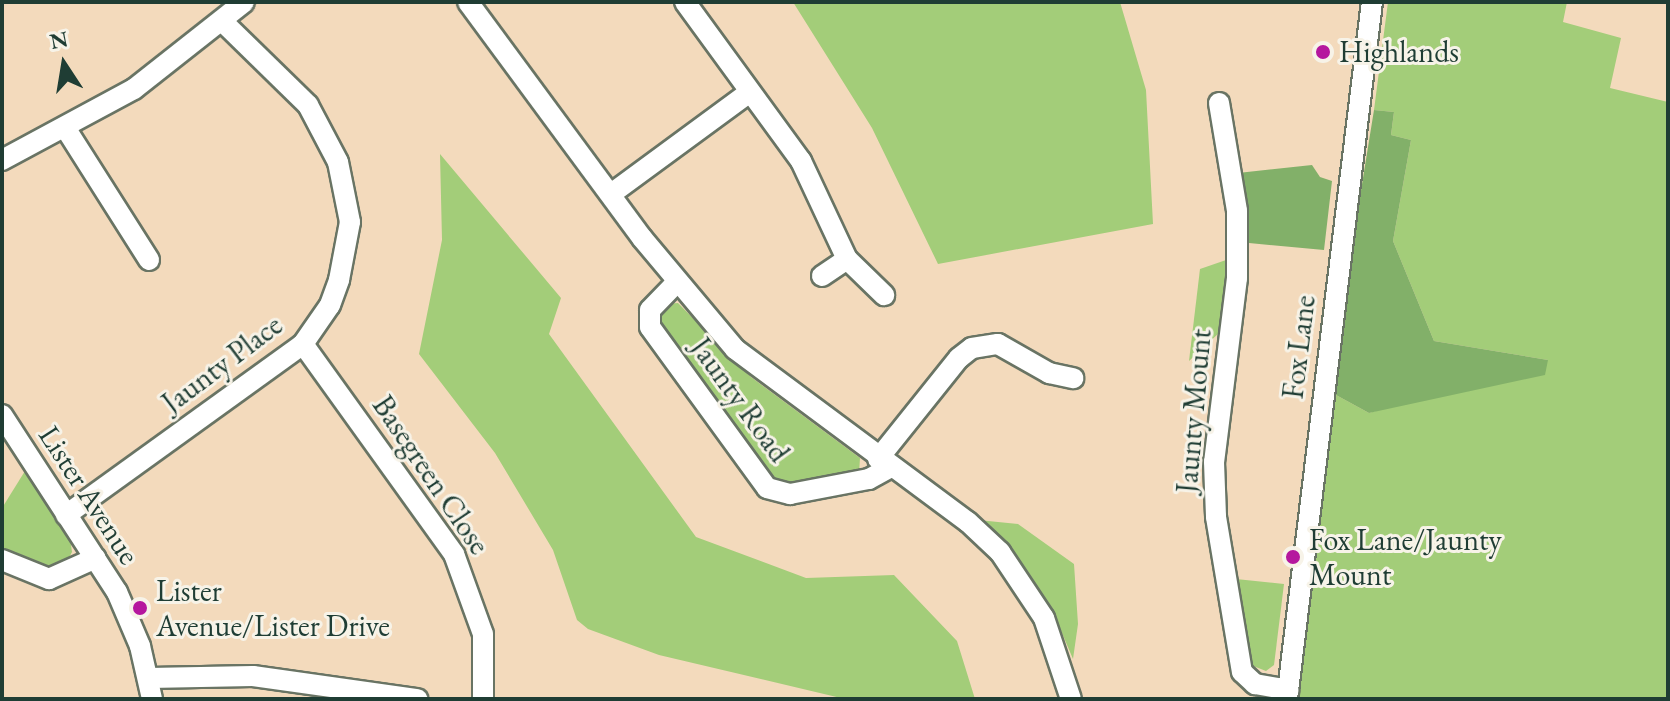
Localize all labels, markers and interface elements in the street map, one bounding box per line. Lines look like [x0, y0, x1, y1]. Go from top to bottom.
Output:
north arrow [24, 24, 104, 104]
text: N [47, 24, 71, 56]
place label: Highlands [1339, 34, 1459, 70]
marker: Highlands [1314, 43, 1332, 61]
street label: Fox Lane [1275, 293, 1323, 401]
street label: Jaunty Place [155, 307, 289, 421]
street label: Jaunty Mount [1169, 327, 1219, 495]
street label: Jaunty Road [683, 331, 797, 469]
street label: Basegreen Close [365, 389, 497, 561]
street label: Lister Avenue [31, 419, 147, 571]
place label: Fox Lane/Jaunty Mount [1309, 522, 1502, 592]
marker: Fox Lane/Jaunty Mount [1284, 548, 1302, 566]
place label: Lister Avenue/Lister Drive [156, 573, 390, 644]
marker: Lister Avenue/Lister Drive [131, 599, 149, 617]

